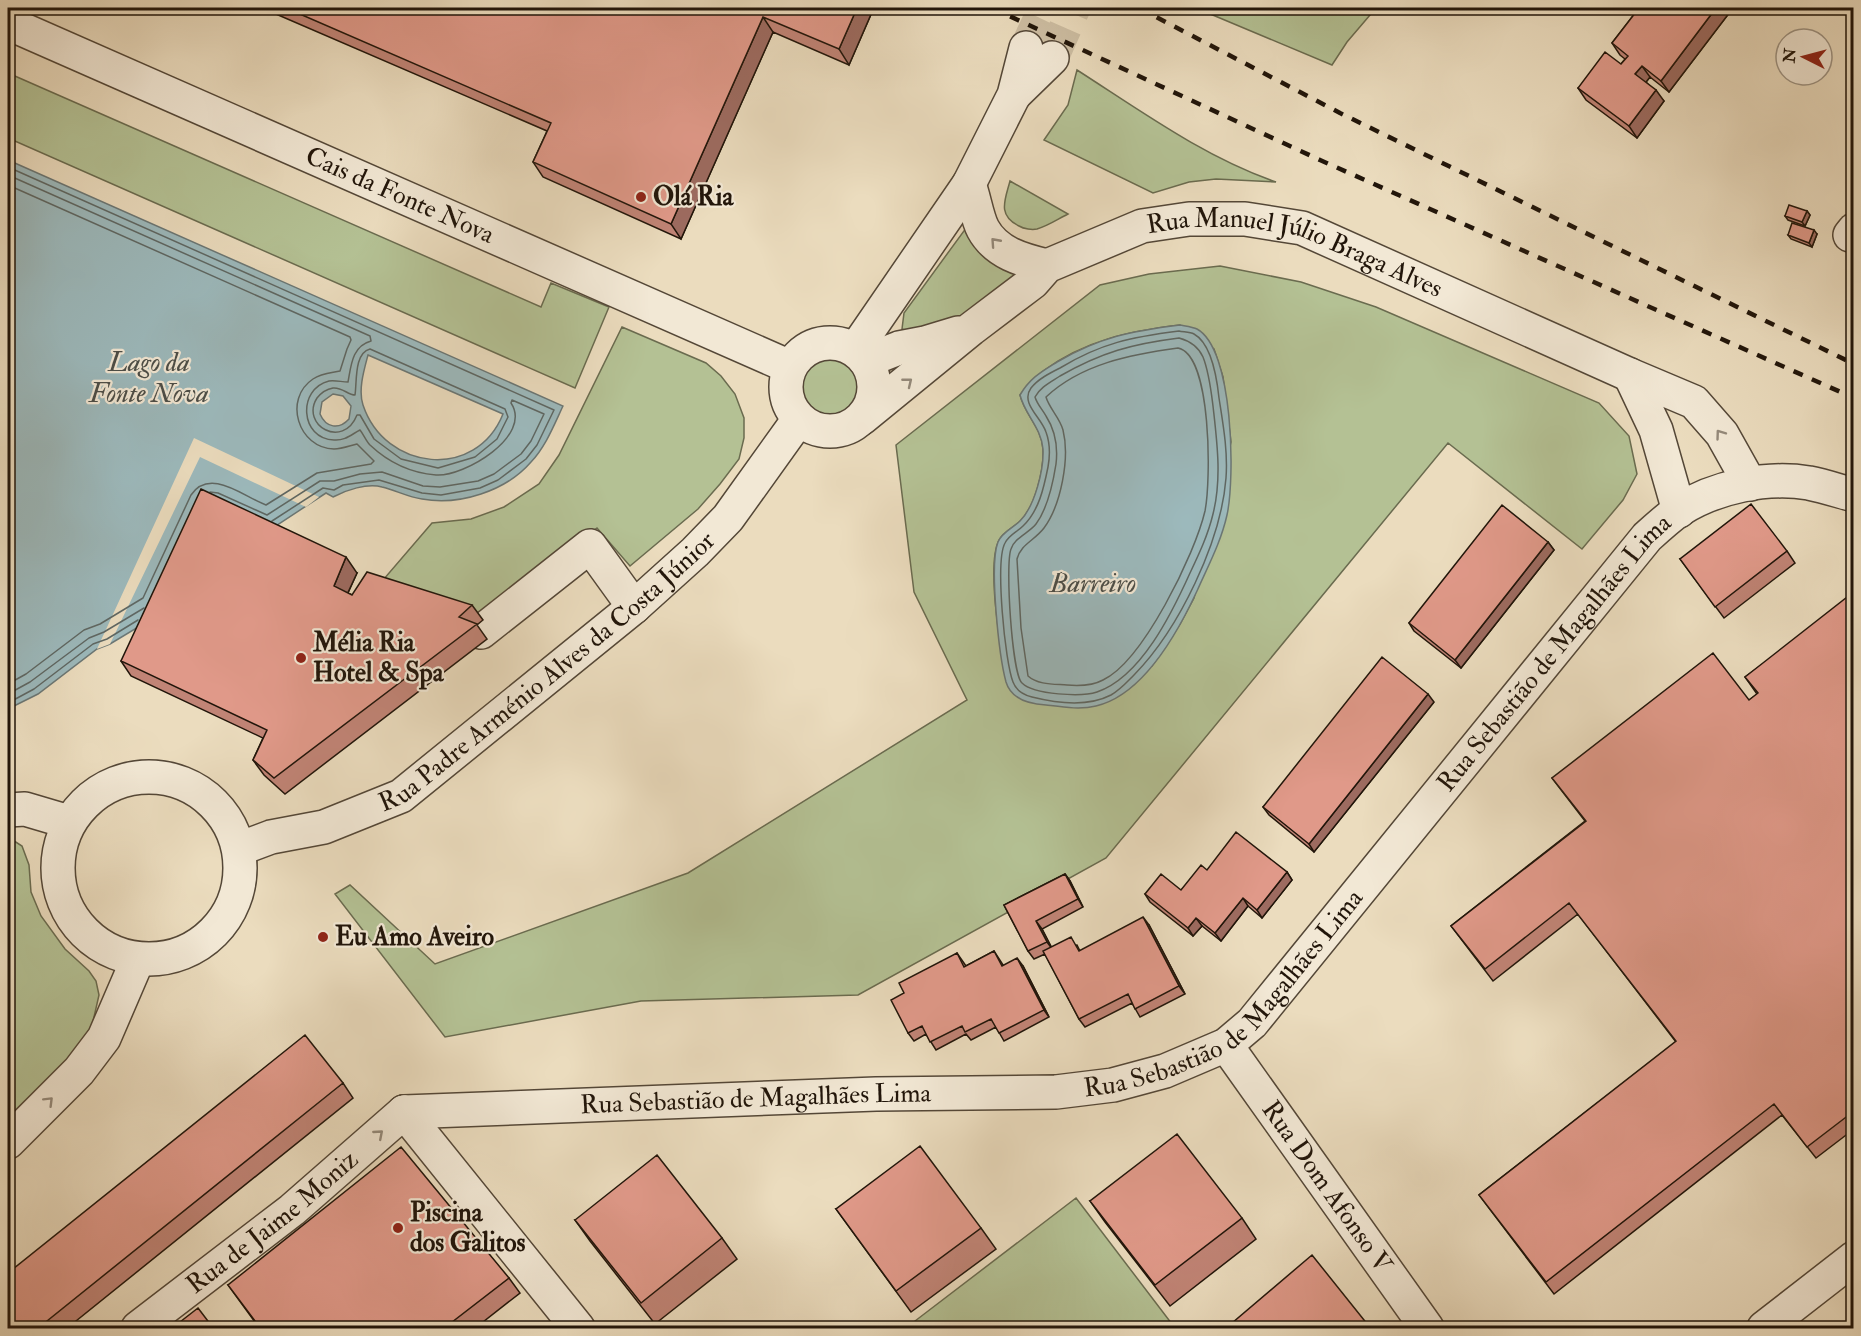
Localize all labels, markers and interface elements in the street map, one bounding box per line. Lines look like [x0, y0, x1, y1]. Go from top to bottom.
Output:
north arrow [1774, 27, 1834, 87]
text: N [1779, 47, 1801, 65]
street label: Cais da Fonte Nova [300, 140, 499, 251]
place label: Olá Ria [653, 181, 734, 213]
marker: Olá Ria [634, 190, 648, 204]
street label: Rua Manuel Júlio Braga Alves [1144, 203, 1447, 305]
one-way arrow [991, 238, 1002, 249]
water label: Lago da Fonte Nova [87, 346, 209, 410]
one-way arrow [901, 378, 912, 389]
one-way arrow [1716, 429, 1727, 440]
street label: Rua Sebastião de Magalhães Lima [1430, 507, 1678, 798]
street label: Rua Padre Arménio Alves da Costa Júnior [374, 525, 722, 819]
water label: Barreiro [1048, 567, 1136, 600]
place label: Mélia Ria Hotel & Spa [312, 627, 445, 690]
marker: Mélia Ria Hotel & Spa [294, 651, 308, 665]
street label: Rua Sebastião de Magalhães Lima [1082, 883, 1370, 1104]
place label: Eu Amo Aveiro [335, 921, 494, 953]
marker: Eu Amo Aveiro [316, 930, 330, 944]
street label: Rua Sebastião de Magalhães Lima [580, 1077, 932, 1121]
street label: Rua Dom Afonso V [1255, 1095, 1400, 1280]
one-way arrow [42, 1097, 52, 1108]
one-way arrow [372, 1130, 383, 1141]
street label: Rua de Jaime Moniz [180, 1143, 365, 1301]
place label: Piscina dos Galitos [410, 1197, 526, 1259]
marker: Piscina dos Galitos [391, 1221, 405, 1235]

